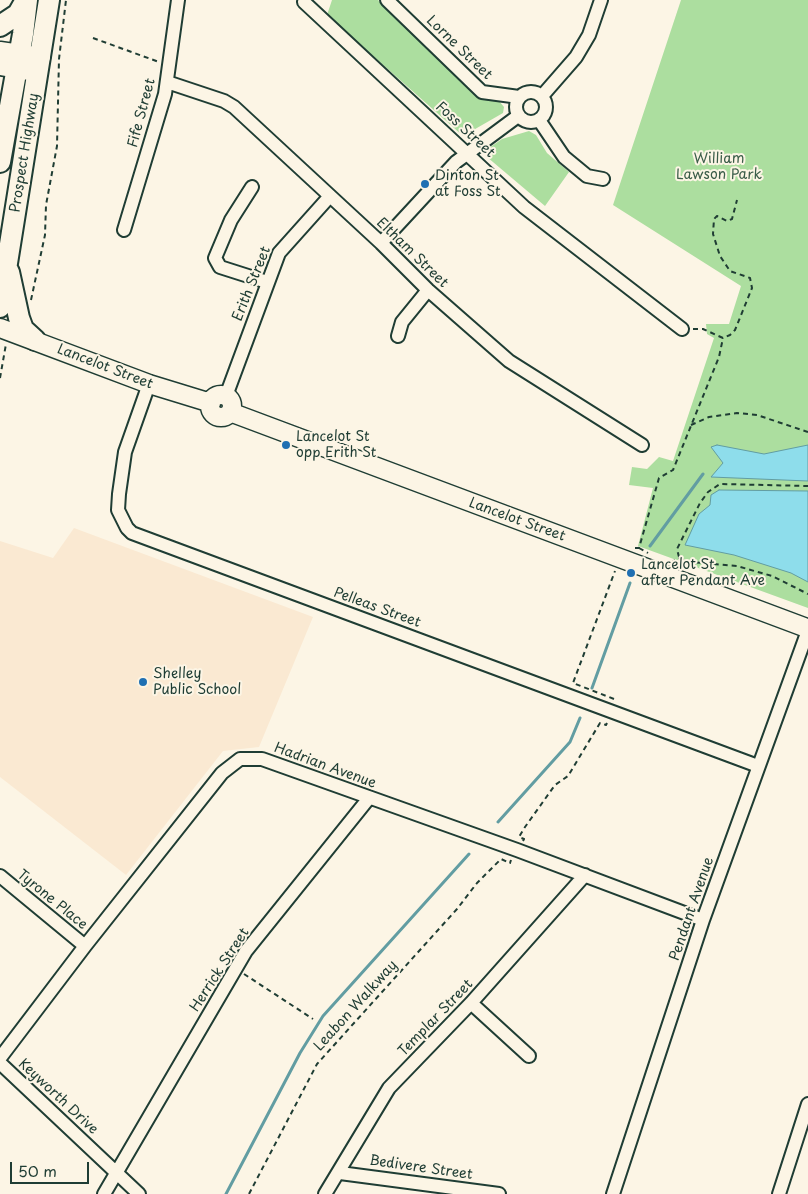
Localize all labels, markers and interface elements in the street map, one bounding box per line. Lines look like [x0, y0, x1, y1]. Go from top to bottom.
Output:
street label: Lorne Street [423, 12, 495, 84]
street label: Fife Street [125, 77, 159, 149]
street label: Prospect Highway [7, 92, 43, 214]
street label: Foss Street [432, 98, 498, 162]
park label: William Lawson Park [676, 151, 762, 184]
place label: Dinton St at Foss St [435, 168, 501, 200]
marker: Dinton St at Foss St [419, 178, 431, 190]
street label: Eltham Street [373, 215, 451, 291]
street label: Erith Street [229, 244, 275, 324]
street label: Lancelot Street [55, 341, 155, 393]
place label: Lancelot St opp Erith St [296, 429, 376, 462]
marker: Lancelot St opp Erith St [280, 439, 292, 451]
street label: Lancelot Street [466, 495, 568, 545]
place label: Lancelot St after Pendant Ave [641, 557, 765, 590]
marker: Lancelot St after Pendant Ave [625, 567, 637, 579]
street label: Pelleas Street [331, 584, 423, 632]
place label: Shelley Public School [153, 666, 241, 699]
marker: Shelley Public School [137, 676, 149, 688]
street label: Hadrian Avenue [272, 740, 378, 792]
street label: Pendant Avenue [666, 855, 718, 963]
street label: Tyrone Place [14, 867, 90, 933]
street label: Herrick Street [187, 925, 253, 1015]
street label: Leabon Walkway [311, 957, 401, 1055]
street label: Templar Street [395, 976, 477, 1060]
street label: Keyworth Drive [15, 1056, 101, 1138]
scale bar [12, 1152, 91, 1184]
street label: Bedivere Street [368, 1152, 474, 1184]
text: 50 m [18, 1159, 57, 1182]

